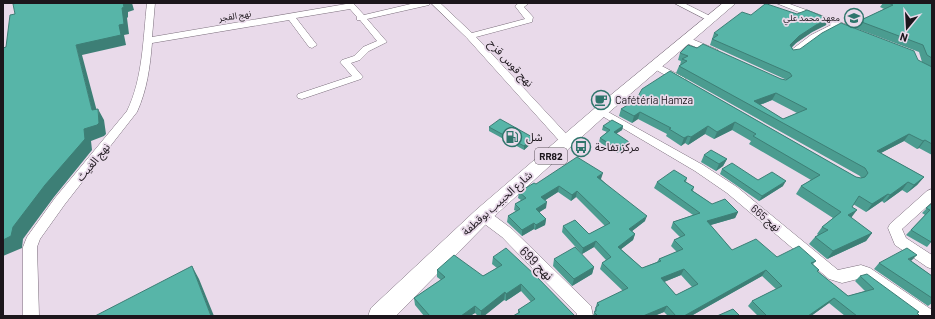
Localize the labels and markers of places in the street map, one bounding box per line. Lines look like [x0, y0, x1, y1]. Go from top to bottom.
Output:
school or university icon: معهد محمد علي [843, 7, 865, 29]
place label: معهد محمد علي [783, 12, 840, 25]
cafe icon: Cafétéria Hamza [590, 89, 612, 111]
place label: Cafétéria Hamza [615, 93, 693, 106]
fuel station icon: شل [501, 126, 523, 148]
place label: شل [526, 130, 543, 144]
bus stop icon: مركز تفاحة [570, 136, 592, 158]
place label: مركز تفاحة [595, 140, 640, 154]

